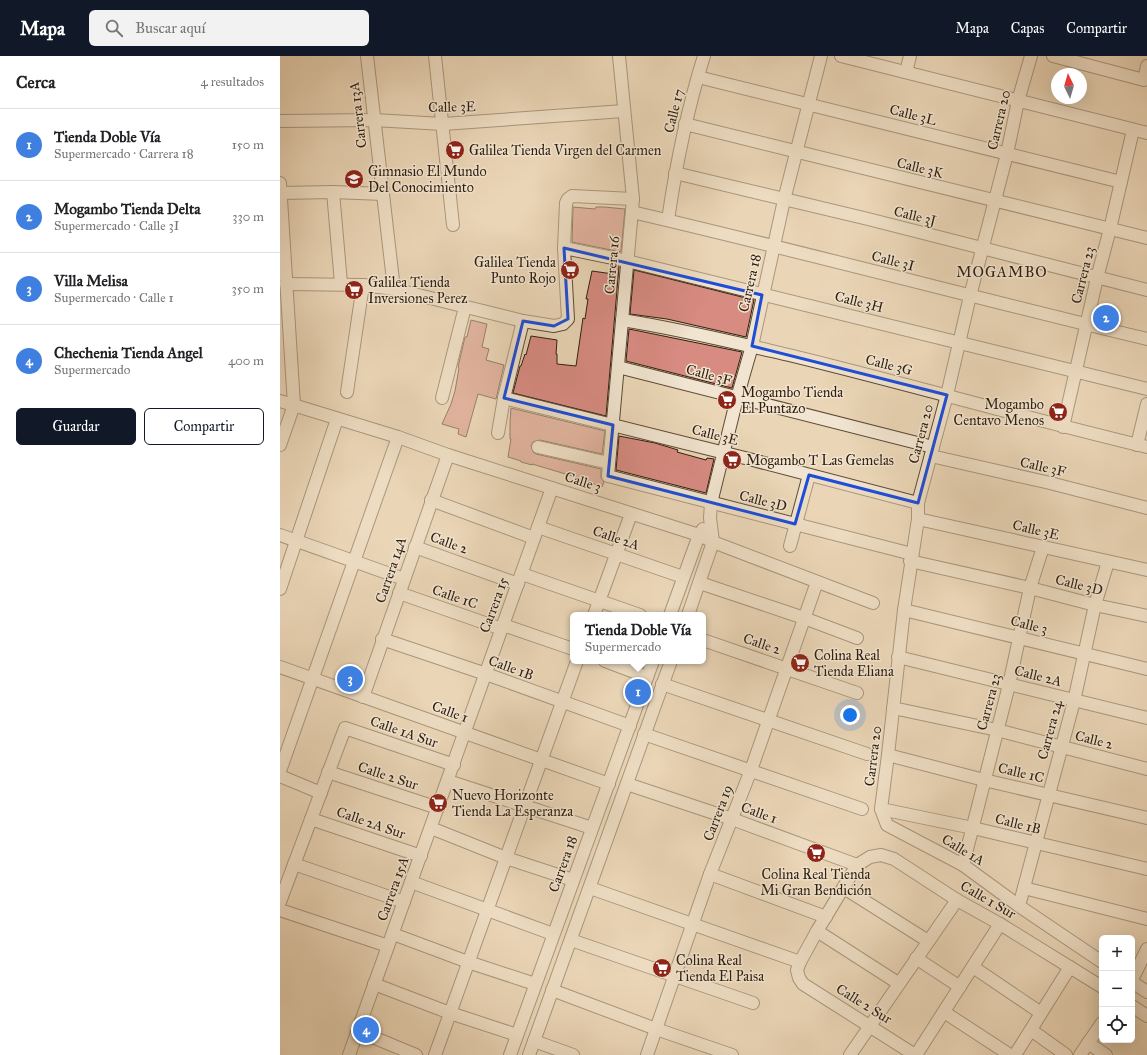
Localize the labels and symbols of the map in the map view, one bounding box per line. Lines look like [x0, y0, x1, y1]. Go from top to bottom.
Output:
north arrow [1051, 68, 1087, 104]
street label: Carrera 13A [345, 80, 370, 149]
street label: Calle 17 [660, 87, 688, 135]
street label: Carrera 20 [984, 88, 1014, 152]
street label: Calle 3E [428, 98, 476, 116]
street label: Calle 3L [888, 101, 939, 129]
supermarket icon: Galilea Tienda Virgen del Carmen [444, 139, 466, 161]
place label: Galilea Tienda Virgen del Carmen [469, 142, 662, 159]
street label: Calle 3K [895, 154, 946, 182]
place label: Gimnasio El Mundo Del Conocimiento [368, 163, 487, 196]
school or university icon: Gimnasio El Mundo Del Conocimiento [343, 168, 365, 190]
street label: Calle 3J [892, 203, 938, 231]
street label: Carrera 16 [601, 234, 623, 295]
street label: Carrera 23 [1068, 245, 1098, 305]
street label: Calle 3I [870, 247, 916, 275]
street label: Carrera 18 [735, 252, 765, 314]
place label: Galilea Tienda Punto Rojo [474, 254, 556, 287]
supermarket icon: Galilea Tienda Punto Rojo [559, 259, 581, 281]
district label: MOGAMBO [956, 263, 1048, 281]
place label: Galilea Tienda Inversiones Perez [368, 274, 468, 307]
supermarket icon: Galilea Tienda Inversiones Perez [343, 279, 365, 301]
street label: Calle 3H [833, 288, 885, 316]
pin: 2 [1093, 303, 1119, 333]
street label: Calle 3G [864, 351, 914, 379]
street label: Calle 3F [684, 361, 734, 389]
place label: Mogambo Tienda El Puntazo [741, 384, 843, 417]
supermarket icon: Mogambo Tienda El Puntazo [716, 389, 738, 411]
place label: Mogambo Centavo Menos [954, 396, 1044, 429]
supermarket icon: Mogambo Centavo Menos [1047, 401, 1069, 423]
street label: Carrera 20 [905, 402, 937, 466]
street label: Calle 3E [690, 421, 740, 449]
supermarket icon: Mogambo T Las Gemelas [721, 449, 743, 471]
place label: Mogambo T Las Gemelas [746, 452, 894, 469]
street label: Calle 3F [1018, 453, 1068, 481]
street label: Calle 3 [563, 468, 603, 496]
street label: Calle 3D [737, 487, 789, 515]
street label: Calle 3E [1011, 516, 1061, 544]
street label: Calle 2A [590, 522, 642, 554]
street label: Calle 2 [428, 528, 470, 558]
street label: Carrera 14A [372, 534, 410, 605]
street label: Calle 3D [1053, 571, 1105, 599]
street label: Carrera 15 [476, 574, 512, 635]
street label: Calle 1C [430, 581, 480, 613]
street label: Calle 3 [1009, 612, 1049, 638]
street label: Calle 2 [741, 630, 783, 658]
place label: Colina Real Tienda Eliana [814, 647, 894, 680]
street label: Calle 1B [486, 652, 536, 684]
supermarket icon: Colina Real Tienda Eliana [789, 652, 811, 674]
street label: Calle 2A [1013, 662, 1064, 690]
pin: 3 [337, 664, 363, 694]
street label: Carrera 23 [973, 672, 1005, 732]
pin: 1 [625, 677, 651, 707]
street label: Carrera 24 [1034, 697, 1066, 761]
street label: Calle 1 [430, 698, 471, 727]
your location [840, 705, 860, 725]
street label: Calle 1A Sur [368, 712, 441, 752]
street label: Carrera 20 [861, 725, 885, 787]
street label: Calle 2 [1073, 727, 1115, 753]
street label: Calle 2 Sur [356, 758, 421, 794]
street label: Calle 1C [996, 759, 1046, 787]
street label: Carrera 19 [700, 782, 736, 844]
place label: Nuevo Horizonte Tienda La Esperanza [452, 787, 573, 820]
supermarket icon: Nuevo Horizonte Tienda La Esperanza [427, 792, 449, 814]
street label: Calle 1 [739, 799, 780, 828]
street label: Calle 2A Sur [334, 803, 408, 843]
street label: Calle 1B [993, 810, 1043, 838]
street label: Calle 1A [939, 831, 988, 870]
street label: Carrera 18 [545, 833, 581, 895]
supermarket icon: Colina Real Tienda Mi Gran Bendición [805, 842, 827, 864]
street label: Carrera 15A [374, 854, 413, 923]
place label: Colina Real Tienda Mi Gran Bendición [760, 866, 872, 899]
street label: Calle 1 Sur [957, 877, 1019, 923]
place label: Colina Real Tienda El Paisa [676, 952, 764, 985]
supermarket icon: Colina Real Tienda El Paisa [651, 957, 673, 979]
street label: Calle 2 Sur [833, 980, 896, 1028]
pin: 4 [353, 1015, 379, 1045]

